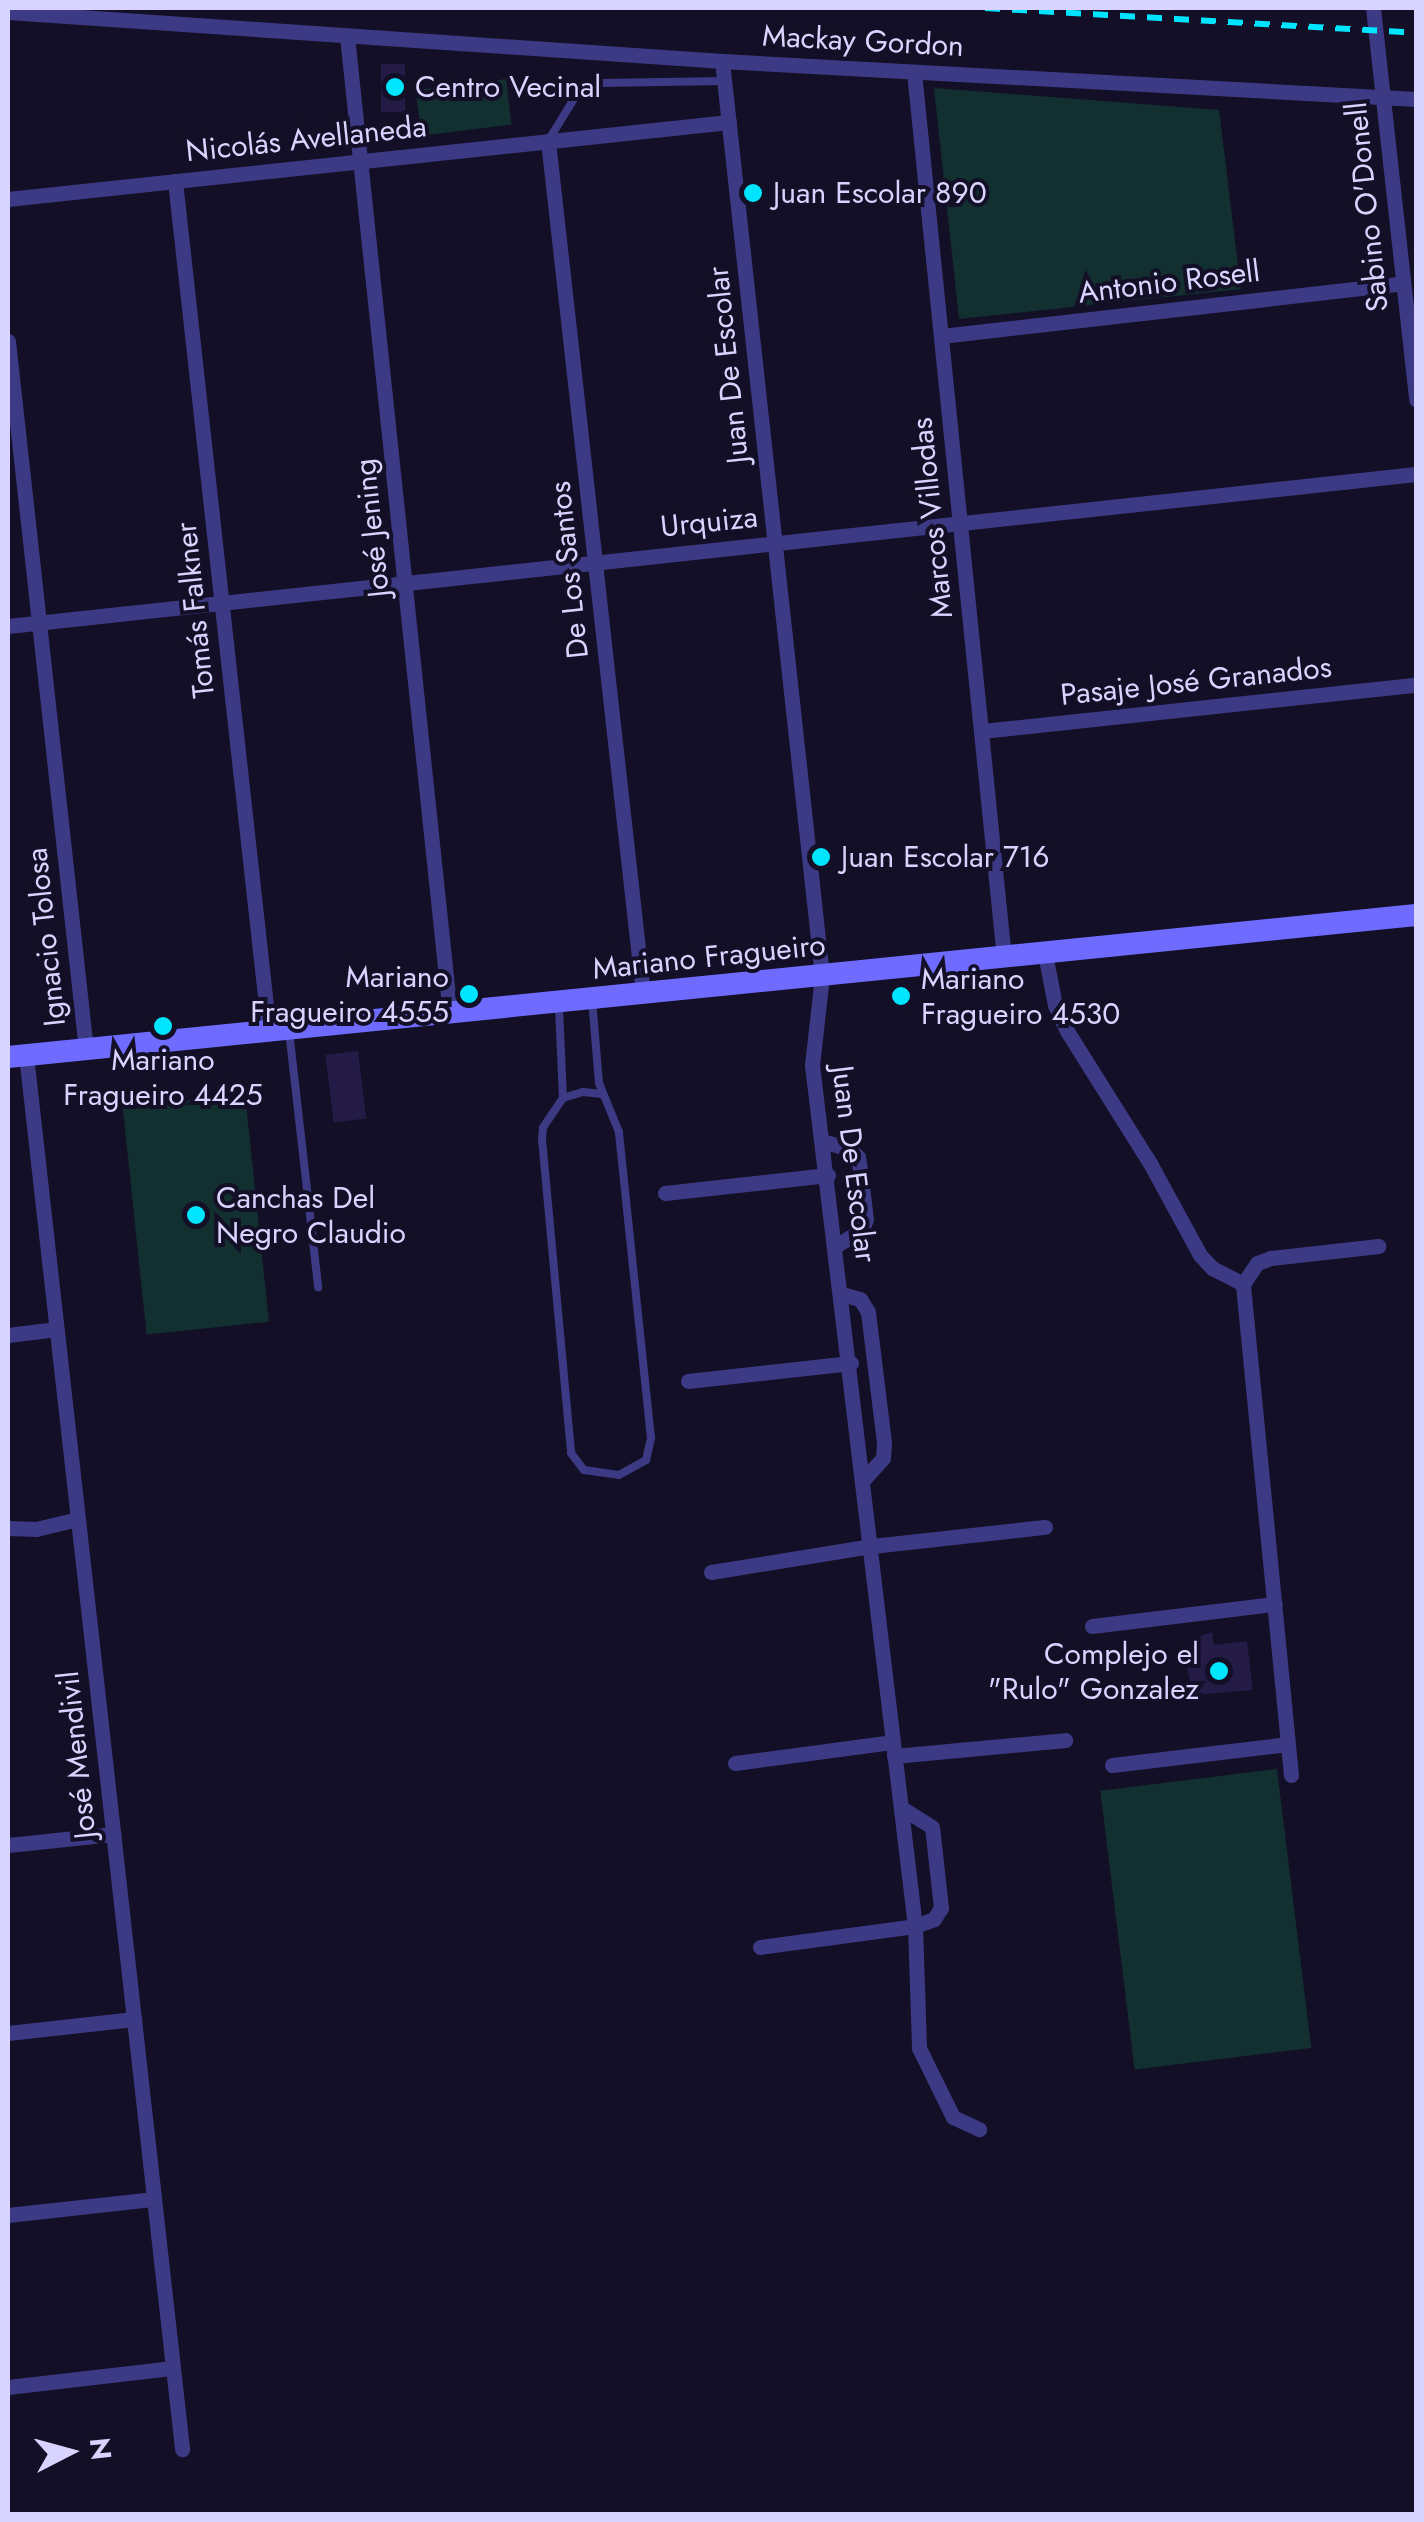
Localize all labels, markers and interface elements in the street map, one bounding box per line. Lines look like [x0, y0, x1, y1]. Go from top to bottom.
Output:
street label: Mackay Gordon [761, 18, 965, 64]
place label: Centro Vecinal [415, 69, 601, 105]
marker: Centro Vecinal [384, 76, 406, 98]
street label: Sabino O'Donell [1338, 100, 1396, 314]
street label: Nicolás Avellaneda [184, 108, 428, 170]
place label: Juan Escolar 890 [773, 175, 987, 211]
marker: Juan Escolar 890 [742, 182, 764, 204]
street label: Antonio Rosell [1076, 253, 1262, 311]
street label: Juan De Escolar [700, 265, 756, 465]
street label: Marcos Villodas [904, 416, 960, 620]
street label: José Jening [347, 457, 397, 599]
street label: De Los Santos [542, 480, 596, 660]
street label: Urquiza [659, 499, 759, 545]
street label: Tomás Falkner [168, 520, 222, 700]
street label: Pasaje José Granados [1059, 649, 1333, 713]
place label: Juan Escolar 716 [841, 839, 1050, 875]
street label: Ignacio Tolosa [19, 846, 73, 1028]
marker: Juan Escolar 716 [810, 846, 832, 868]
street label: Mariano Fragueiro [591, 927, 827, 987]
place label: Mariano Fragueiro 4555 [250, 959, 449, 1030]
place label: Mariano Fragueiro 4530 [921, 961, 1120, 1032]
marker: Mariano Fragueiro 4555 [458, 983, 480, 1005]
marker: Mariano Fragueiro 4530 [890, 985, 912, 1007]
marker: Mariano Fragueiro 4425 [152, 1015, 174, 1037]
place label: Mariano Fragueiro 4425 [63, 1042, 263, 1112]
street label: Juan De Escolar [824, 1064, 884, 1264]
place label: Canchas Del Negro Claudio [216, 1180, 406, 1250]
marker: Canchas Del Negro Claudio [185, 1204, 207, 1226]
place label: Complejo el "Rulo" Gonzalez [988, 1636, 1199, 1706]
marker: Complejo el "Rulo" Gonzalez [1208, 1660, 1230, 1682]
street label: José Mendivil [50, 1669, 104, 1841]
north arrow [20, 2402, 120, 2502]
text: N [79, 2436, 122, 2462]

